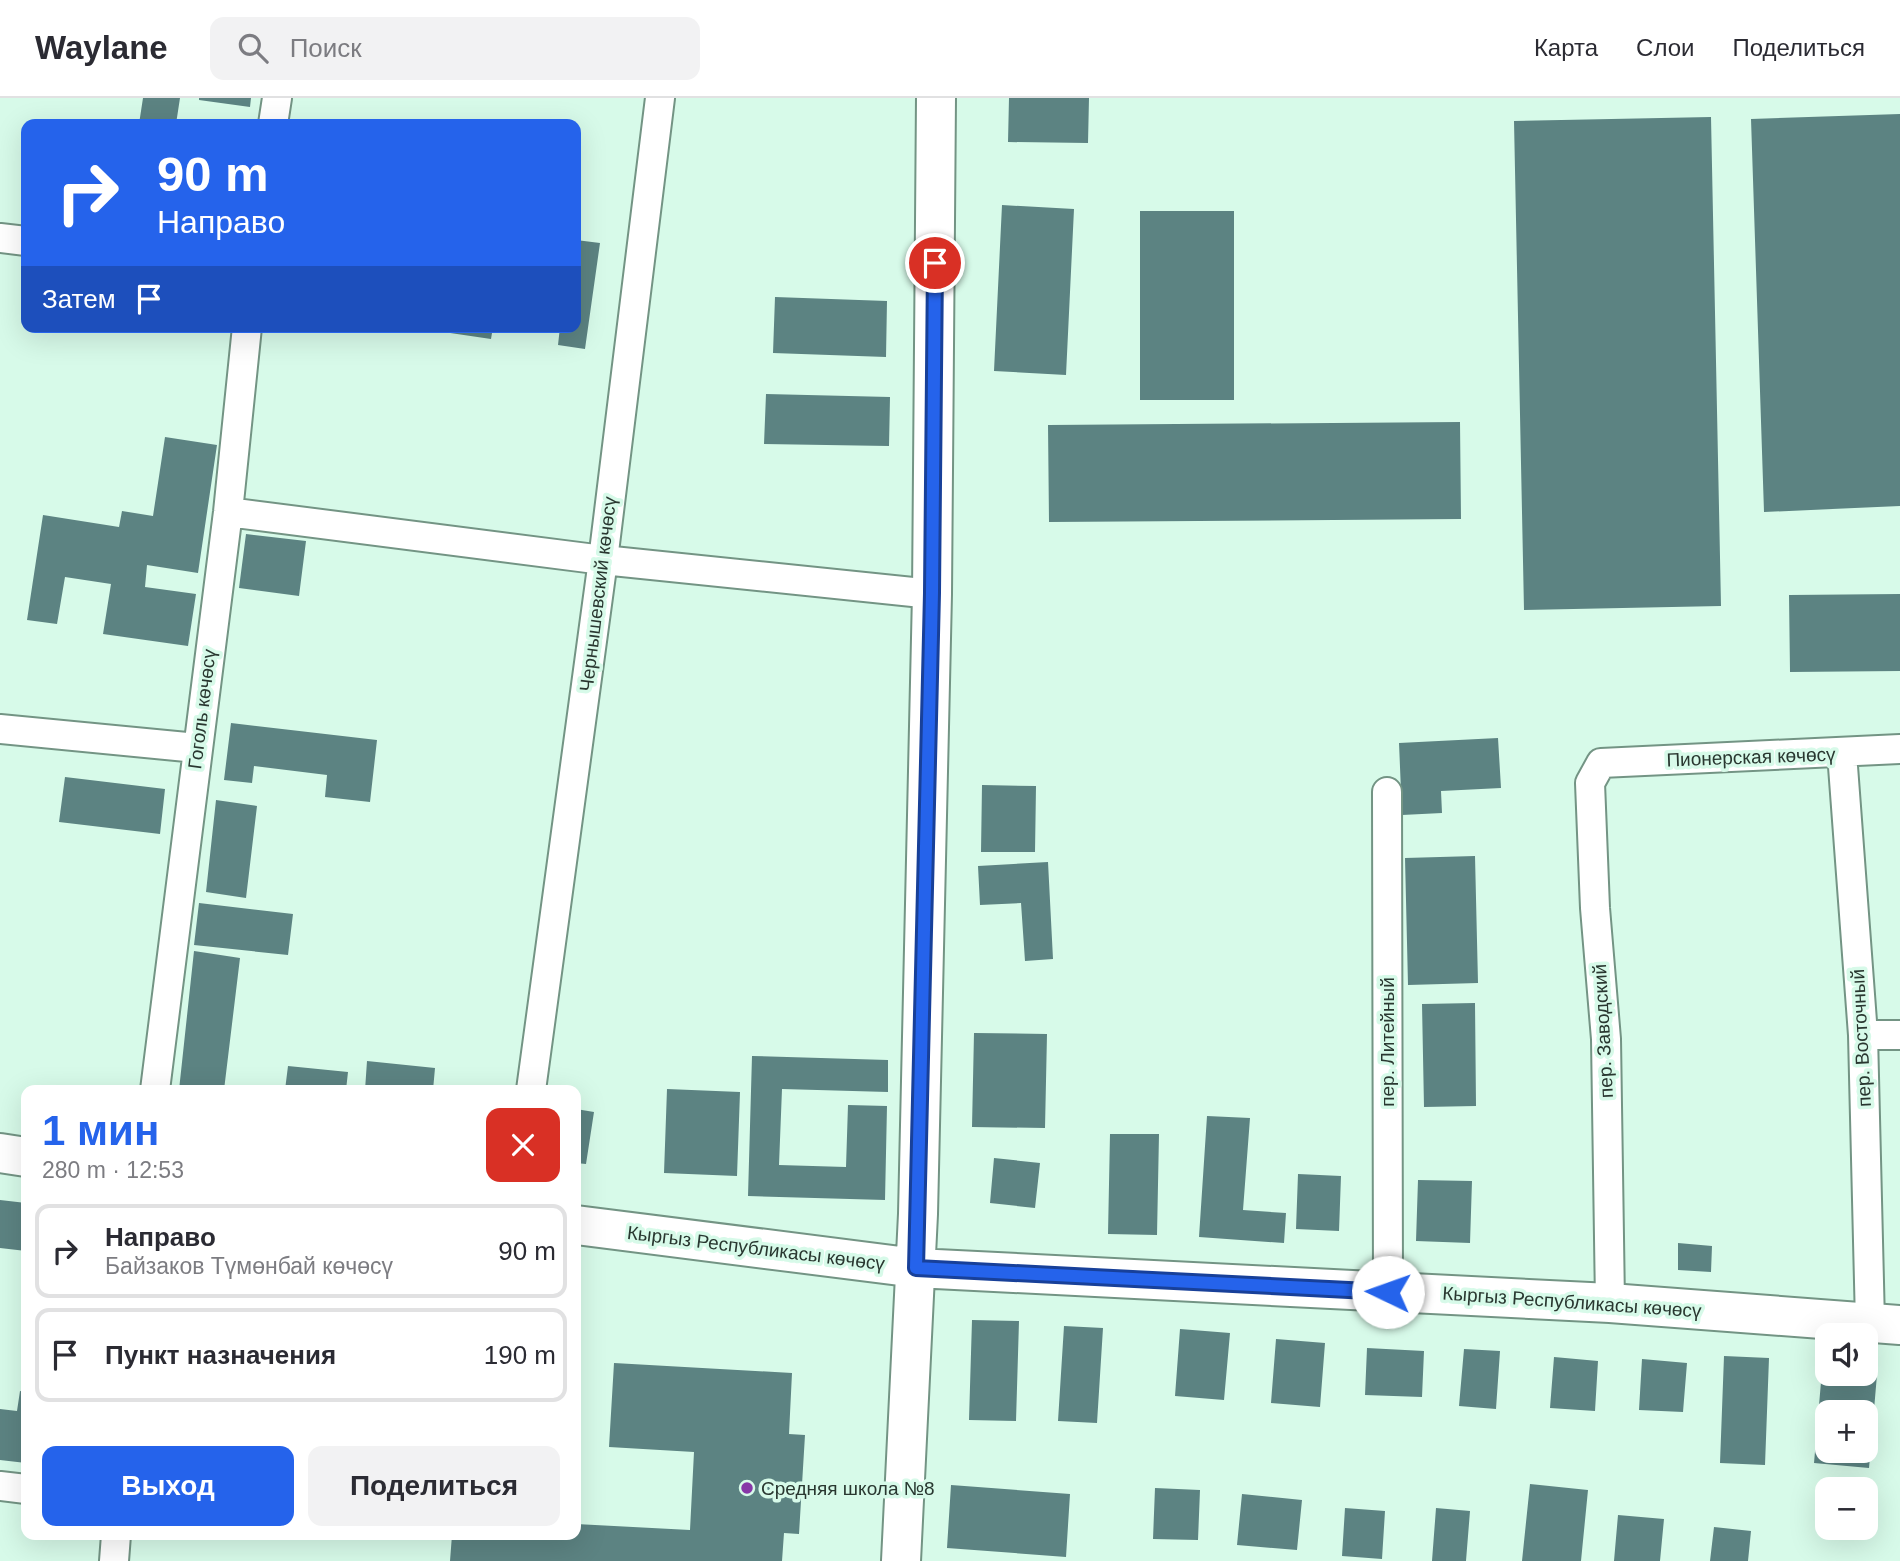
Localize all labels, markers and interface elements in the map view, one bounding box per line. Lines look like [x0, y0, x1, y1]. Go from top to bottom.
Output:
search box [210, 17, 700, 80]
text: Waylane [35, 29, 168, 66]
icon: search [234, 29, 272, 67]
text: Поиск [290, 33, 362, 63]
text: Карта [1534, 34, 1598, 61]
text: Слои [1636, 34, 1694, 61]
text: Поделиться [1732, 34, 1865, 61]
icon: right [42, 147, 133, 238]
text: 90 m [157, 147, 269, 201]
text: Направо [157, 204, 285, 240]
pin [905, 233, 965, 293]
icon: arrive [916, 244, 954, 282]
icon: arrive [130, 280, 168, 318]
text: Затем [42, 284, 116, 314]
street label: Чернышевский көчөсү [576, 495, 620, 693]
street label: Гоголь көчөсү [184, 647, 220, 770]
street label: Пионерская көчөсү [1666, 744, 1836, 770]
street label: пер. Заводский [1589, 963, 1617, 1099]
street label: пер. Восточный [1847, 969, 1875, 1107]
street label: пер. Литейный [1377, 977, 1398, 1107]
text: 1 мин [42, 1107, 159, 1154]
button: close [486, 1108, 560, 1182]
text: 280 m · 12:53 [42, 1157, 184, 1183]
text: Направо [105, 1222, 216, 1252]
street label: Кыргыз Республикасы көчөсү [626, 1222, 887, 1274]
icon: right [46, 1232, 84, 1270]
text: 90 m [498, 1236, 556, 1266]
text: Байзаков Түмөнбай көчөсү [105, 1253, 393, 1279]
position arrow [1351, 1255, 1425, 1329]
street label: Кыргыз Республикасы көчөсү [1442, 1282, 1703, 1322]
map controls [1815, 1323, 1878, 1540]
button: sound [1815, 1323, 1878, 1386]
icon: arrive [46, 1336, 84, 1374]
text: Пункт назначения [105, 1340, 336, 1370]
text: 190 m [484, 1340, 556, 1370]
button: + [1815, 1400, 1878, 1463]
button: Выход [42, 1446, 294, 1526]
button: Поделиться [308, 1446, 560, 1526]
button: − [1815, 1477, 1878, 1540]
place label: Средняя школа №8 [761, 1478, 935, 1499]
marker: Средняя школа №8 [739, 1480, 755, 1496]

